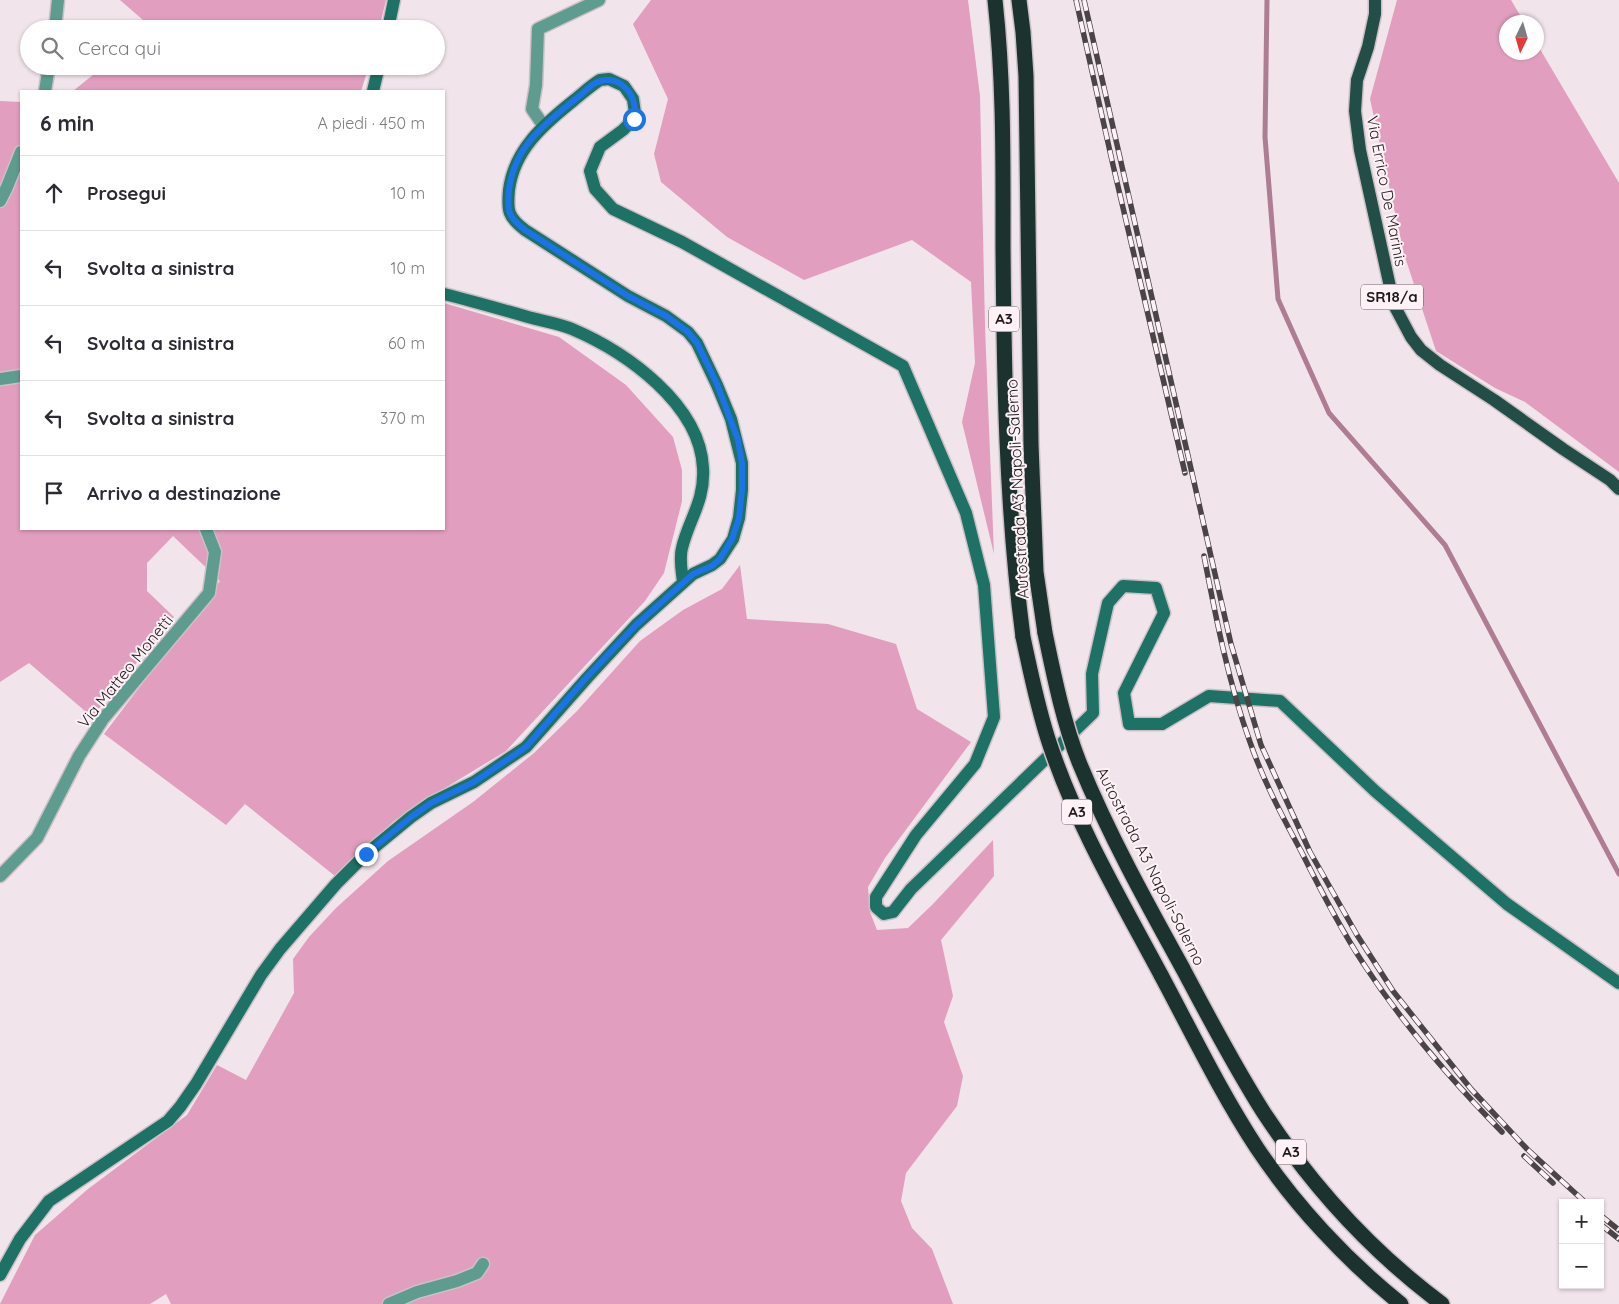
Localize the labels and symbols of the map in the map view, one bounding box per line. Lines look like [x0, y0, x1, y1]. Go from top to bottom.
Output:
north arrow [1499, 15, 1544, 60]
route start [623, 108, 646, 131]
street label: Via Errico De Marinis [1363, 114, 1411, 268]
road number: SR18/a [1361, 284, 1423, 310]
road number: A3 [989, 306, 1019, 332]
street label: Autostrada A3 Napoli-Salerno [1001, 379, 1033, 599]
street label: Via Matteo Monetti [73, 610, 177, 732]
street label: Autostrada A3 Napoli-Salerno [1092, 763, 1210, 969]
road number: A3 [1062, 800, 1092, 824]
route end [355, 843, 378, 866]
road number: A3 [1276, 1140, 1306, 1164]

